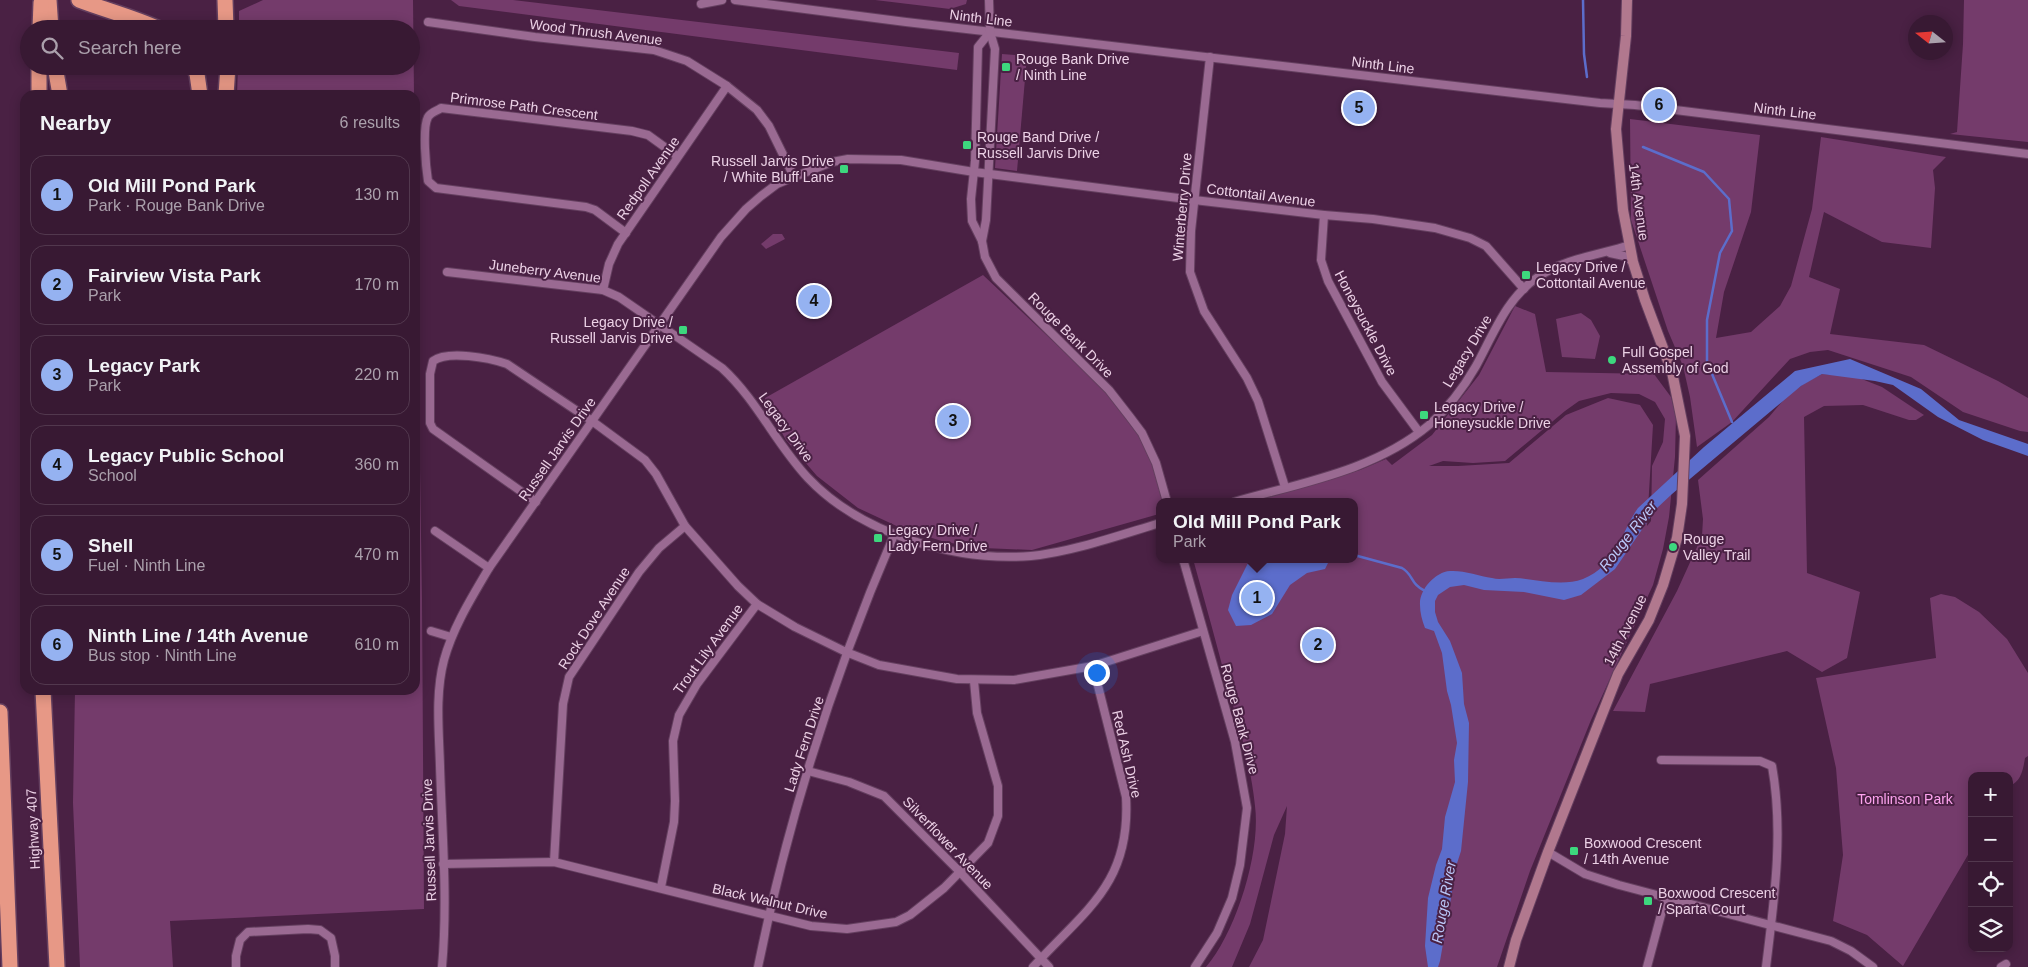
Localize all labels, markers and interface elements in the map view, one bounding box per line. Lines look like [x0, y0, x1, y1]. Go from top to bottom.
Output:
street label: Ninth Line [949, 6, 1013, 30]
north arrow [1908, 15, 1953, 60]
street label: Wood Thrush Avenue [529, 16, 664, 48]
search box [20, 20, 420, 75]
icon: search [38, 34, 66, 62]
text: Search here [78, 37, 182, 58]
place label: Rouge Bank Drive / Ninth Line [1016, 51, 1130, 83]
street label: Ninth Line [1351, 53, 1415, 77]
marker: Rouge Bank Drive / Ninth Line [1000, 61, 1012, 73]
pin: 6 [1643, 86, 1675, 124]
street label: Primrose Path Crescent [449, 89, 599, 123]
pin: 5 [1343, 89, 1375, 127]
street label: Ninth Line [1753, 99, 1817, 123]
text: Nearby [40, 111, 111, 134]
text: 6 results [340, 114, 400, 131]
place label: Rouge Band Drive / Russell Jarvis Drive [977, 129, 1100, 161]
street label: Redpoll Avenue [613, 133, 683, 223]
marker: Rouge Band Drive / Russell Jarvis Drive [961, 139, 973, 151]
street label: Winterberry Drive [1169, 152, 1195, 262]
place label: Russell Jarvis Drive / White Bluff Lane [711, 153, 834, 185]
street label: 14th Avenue [1626, 162, 1652, 242]
marker: Russell Jarvis Drive / White Bluff Lane [838, 163, 850, 175]
text: Old Mill Pond Park [88, 175, 256, 196]
street label: Cottontail Avenue [1206, 180, 1317, 210]
text: 1 [53, 186, 61, 203]
text: 130 m [355, 186, 399, 203]
text: Park · Rouge Bank Drive [88, 197, 265, 214]
street label: Juneberry Avenue [488, 256, 602, 286]
place label: Legacy Drive / Cottontail Avenue [1536, 259, 1646, 291]
text: Fairview Vista Park [88, 265, 261, 286]
street label: Honeysuckle Drive [1332, 268, 1401, 378]
marker: Legacy Drive / Cottontail Avenue [1520, 269, 1532, 281]
text: 2 [53, 276, 61, 293]
text: 170 m [355, 276, 399, 293]
pin: 4 [798, 282, 830, 320]
text: Park [88, 287, 121, 304]
street label: Rouge Bank Drive [1025, 289, 1117, 381]
street label: Legacy Drive [1439, 312, 1495, 390]
place label: Legacy Drive / Russell Jarvis Drive [550, 314, 673, 346]
marker: Legacy Drive / Russell Jarvis Drive [677, 324, 689, 336]
place label: Full Gospel Assembly of God [1622, 344, 1729, 376]
marker: Full Gospel Assembly of God [1606, 354, 1618, 366]
text: Legacy Park [88, 355, 200, 376]
text: 3 [53, 366, 61, 383]
text: 220 m [355, 366, 399, 383]
text: Park [88, 377, 121, 394]
street label: Legacy Drive [756, 389, 817, 465]
street label: Russell Jarvis Drive [515, 394, 599, 504]
place label: Legacy Drive / Honeysuckle Drive [1434, 399, 1551, 431]
pin: 3 [937, 402, 969, 440]
marker: Legacy Drive / Honeysuckle Drive [1418, 409, 1430, 421]
text: Legacy Public School [88, 445, 284, 466]
text: 4 [53, 456, 61, 473]
text: 360 m [355, 456, 399, 473]
text: School [88, 467, 137, 484]
water label: Rouge River [1595, 497, 1661, 574]
popup [1156, 498, 1358, 563]
text: Old Mill Pond Park [1173, 511, 1341, 532]
place label: Legacy Drive / Lady Fern Drive [888, 522, 988, 554]
place label: Rouge Valley Trail [1683, 531, 1750, 563]
marker: Legacy Drive / Lady Fern Drive [872, 532, 884, 544]
text: Park [1173, 533, 1206, 550]
text: Shell [88, 535, 133, 556]
marker: Rouge Valley Trail [1667, 541, 1679, 553]
text: 5 [53, 546, 61, 563]
text: 470 m [355, 546, 399, 563]
text: Fuel · Ninth Line [88, 557, 205, 574]
street label: Rock Dove Avenue [555, 564, 633, 672]
pin: 1 [1241, 579, 1273, 617]
street label: 14th Avenue [1600, 592, 1650, 668]
street label: Trout Lily Avenue [670, 601, 746, 697]
text: Ninth Line / 14th Avenue [88, 625, 308, 646]
pin: 2 [1302, 626, 1334, 664]
text: 6 [53, 636, 61, 653]
text: 610 m [355, 636, 399, 653]
text: Bus stop · Ninth Line [88, 647, 237, 664]
your location [1084, 660, 1110, 686]
street label: Rouge Bank Drive [1218, 662, 1262, 776]
street label: Lady Fern Drive [781, 694, 827, 794]
street label: Red Ash Drive [1109, 709, 1145, 800]
map controls [1968, 772, 2013, 952]
button: + [1968, 772, 2013, 817]
street label: Russell Jarvis Drive [419, 778, 439, 902]
street label: Highway 407 [23, 788, 43, 870]
park label: Tomlinson Park [1857, 791, 1954, 807]
street label: Silverflower Avenue [900, 793, 997, 893]
button: − [1968, 817, 2013, 862]
place label: Boxwood Crescent / 14th Avenue [1584, 835, 1702, 867]
marker: Boxwood Crescent / 14th Avenue [1568, 845, 1580, 857]
water label: Rouge River [1428, 858, 1459, 944]
button: locate [1968, 862, 2013, 907]
street label: Black Walnut Drive [711, 880, 829, 922]
place label: Boxwood Crescent / Sparta Court [1658, 885, 1776, 917]
marker: Boxwood Crescent / Sparta Court [1642, 895, 1654, 907]
button: layers [1968, 907, 2013, 952]

